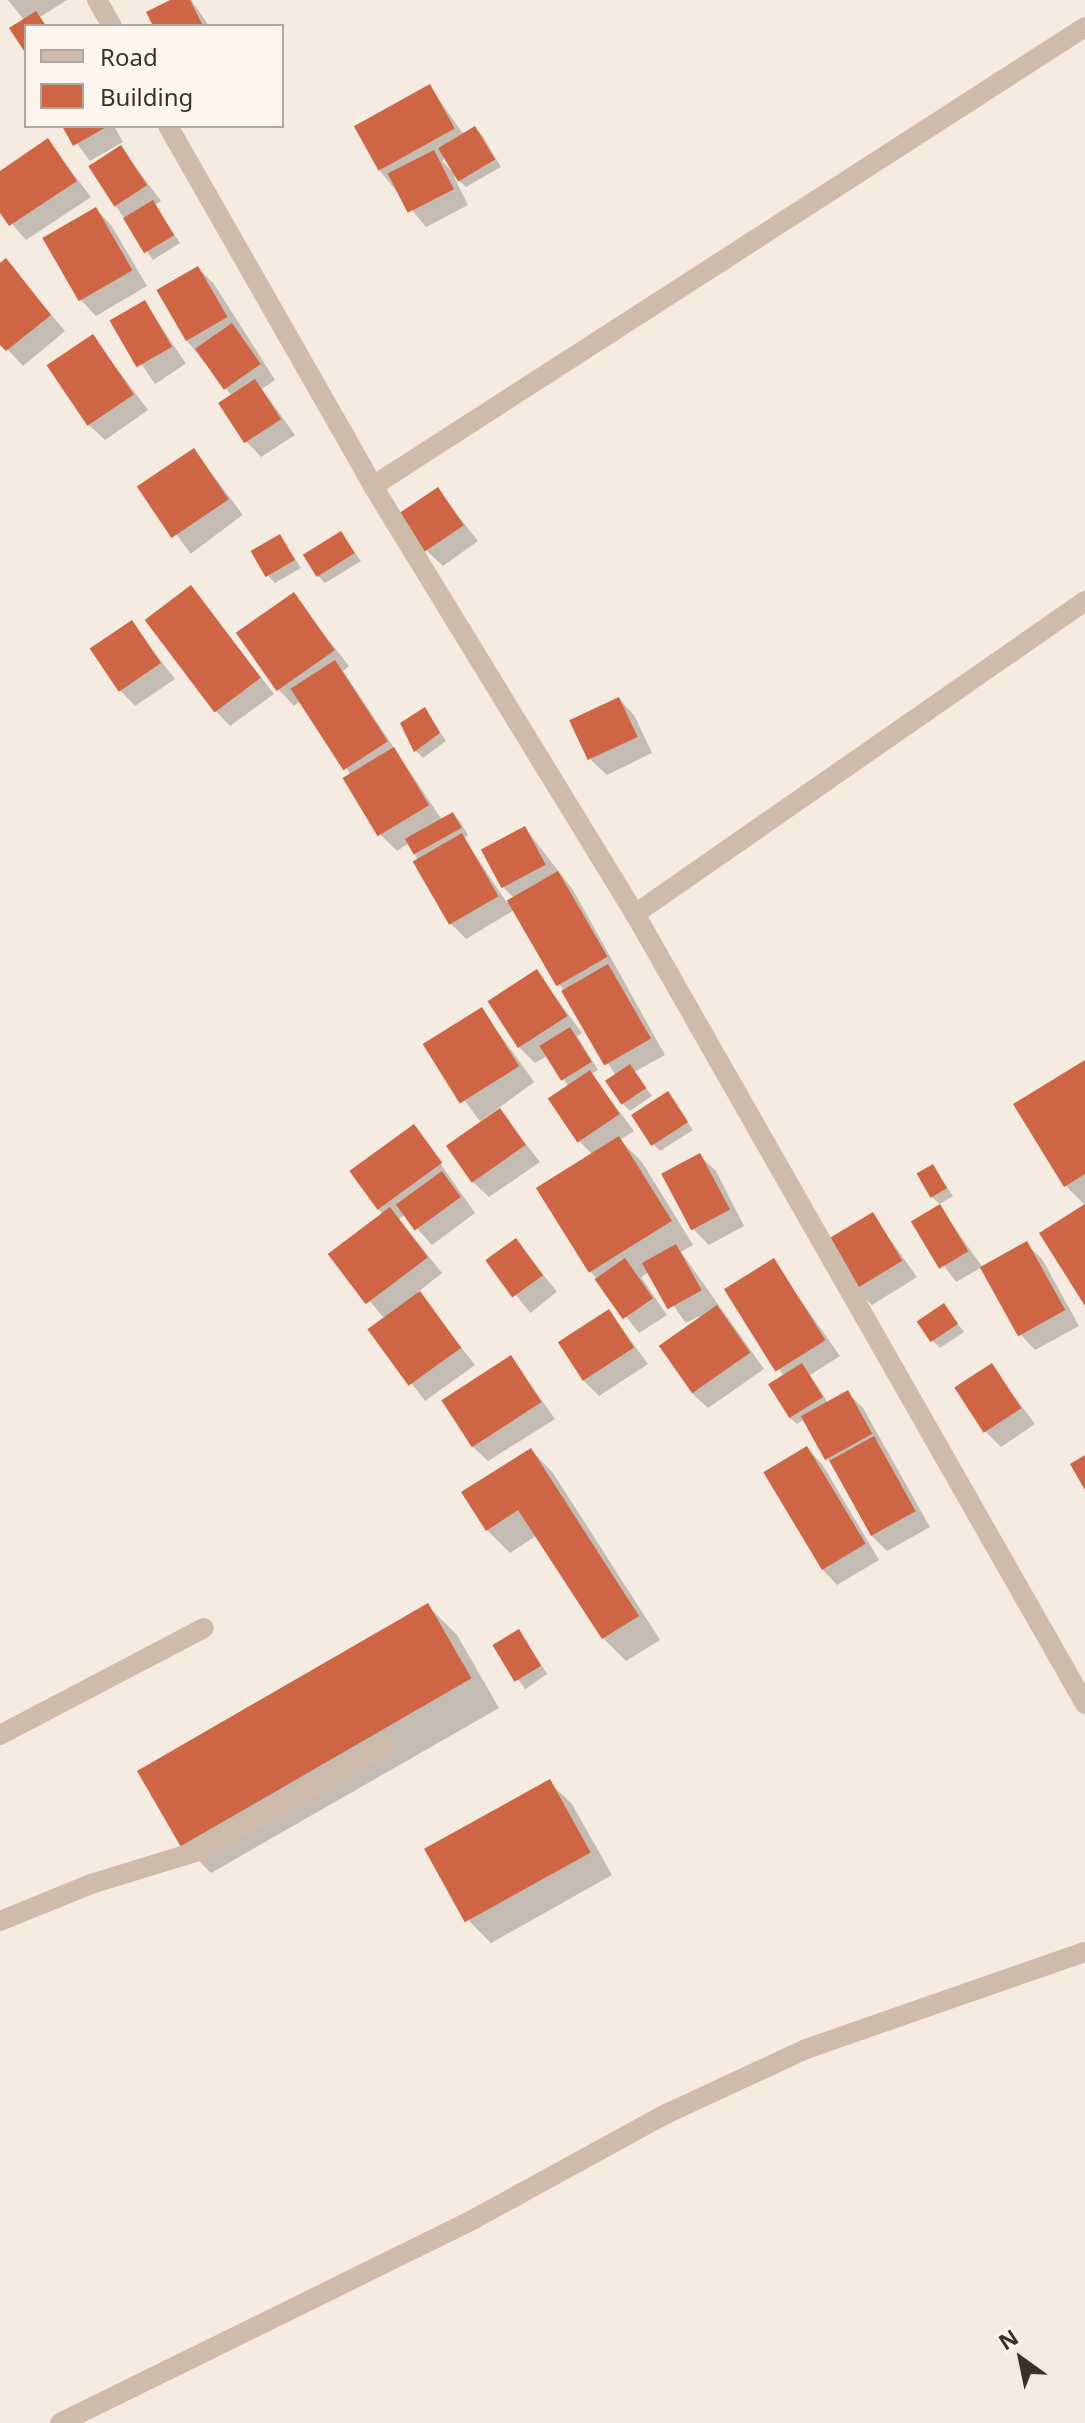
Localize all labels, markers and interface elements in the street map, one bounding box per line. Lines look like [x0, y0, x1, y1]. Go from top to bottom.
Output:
legend [24, 24, 284, 128]
text: Road [100, 40, 158, 73]
text: Building [100, 80, 193, 113]
north arrow [981, 2319, 1061, 2399]
text: N [992, 2321, 1024, 2356]

